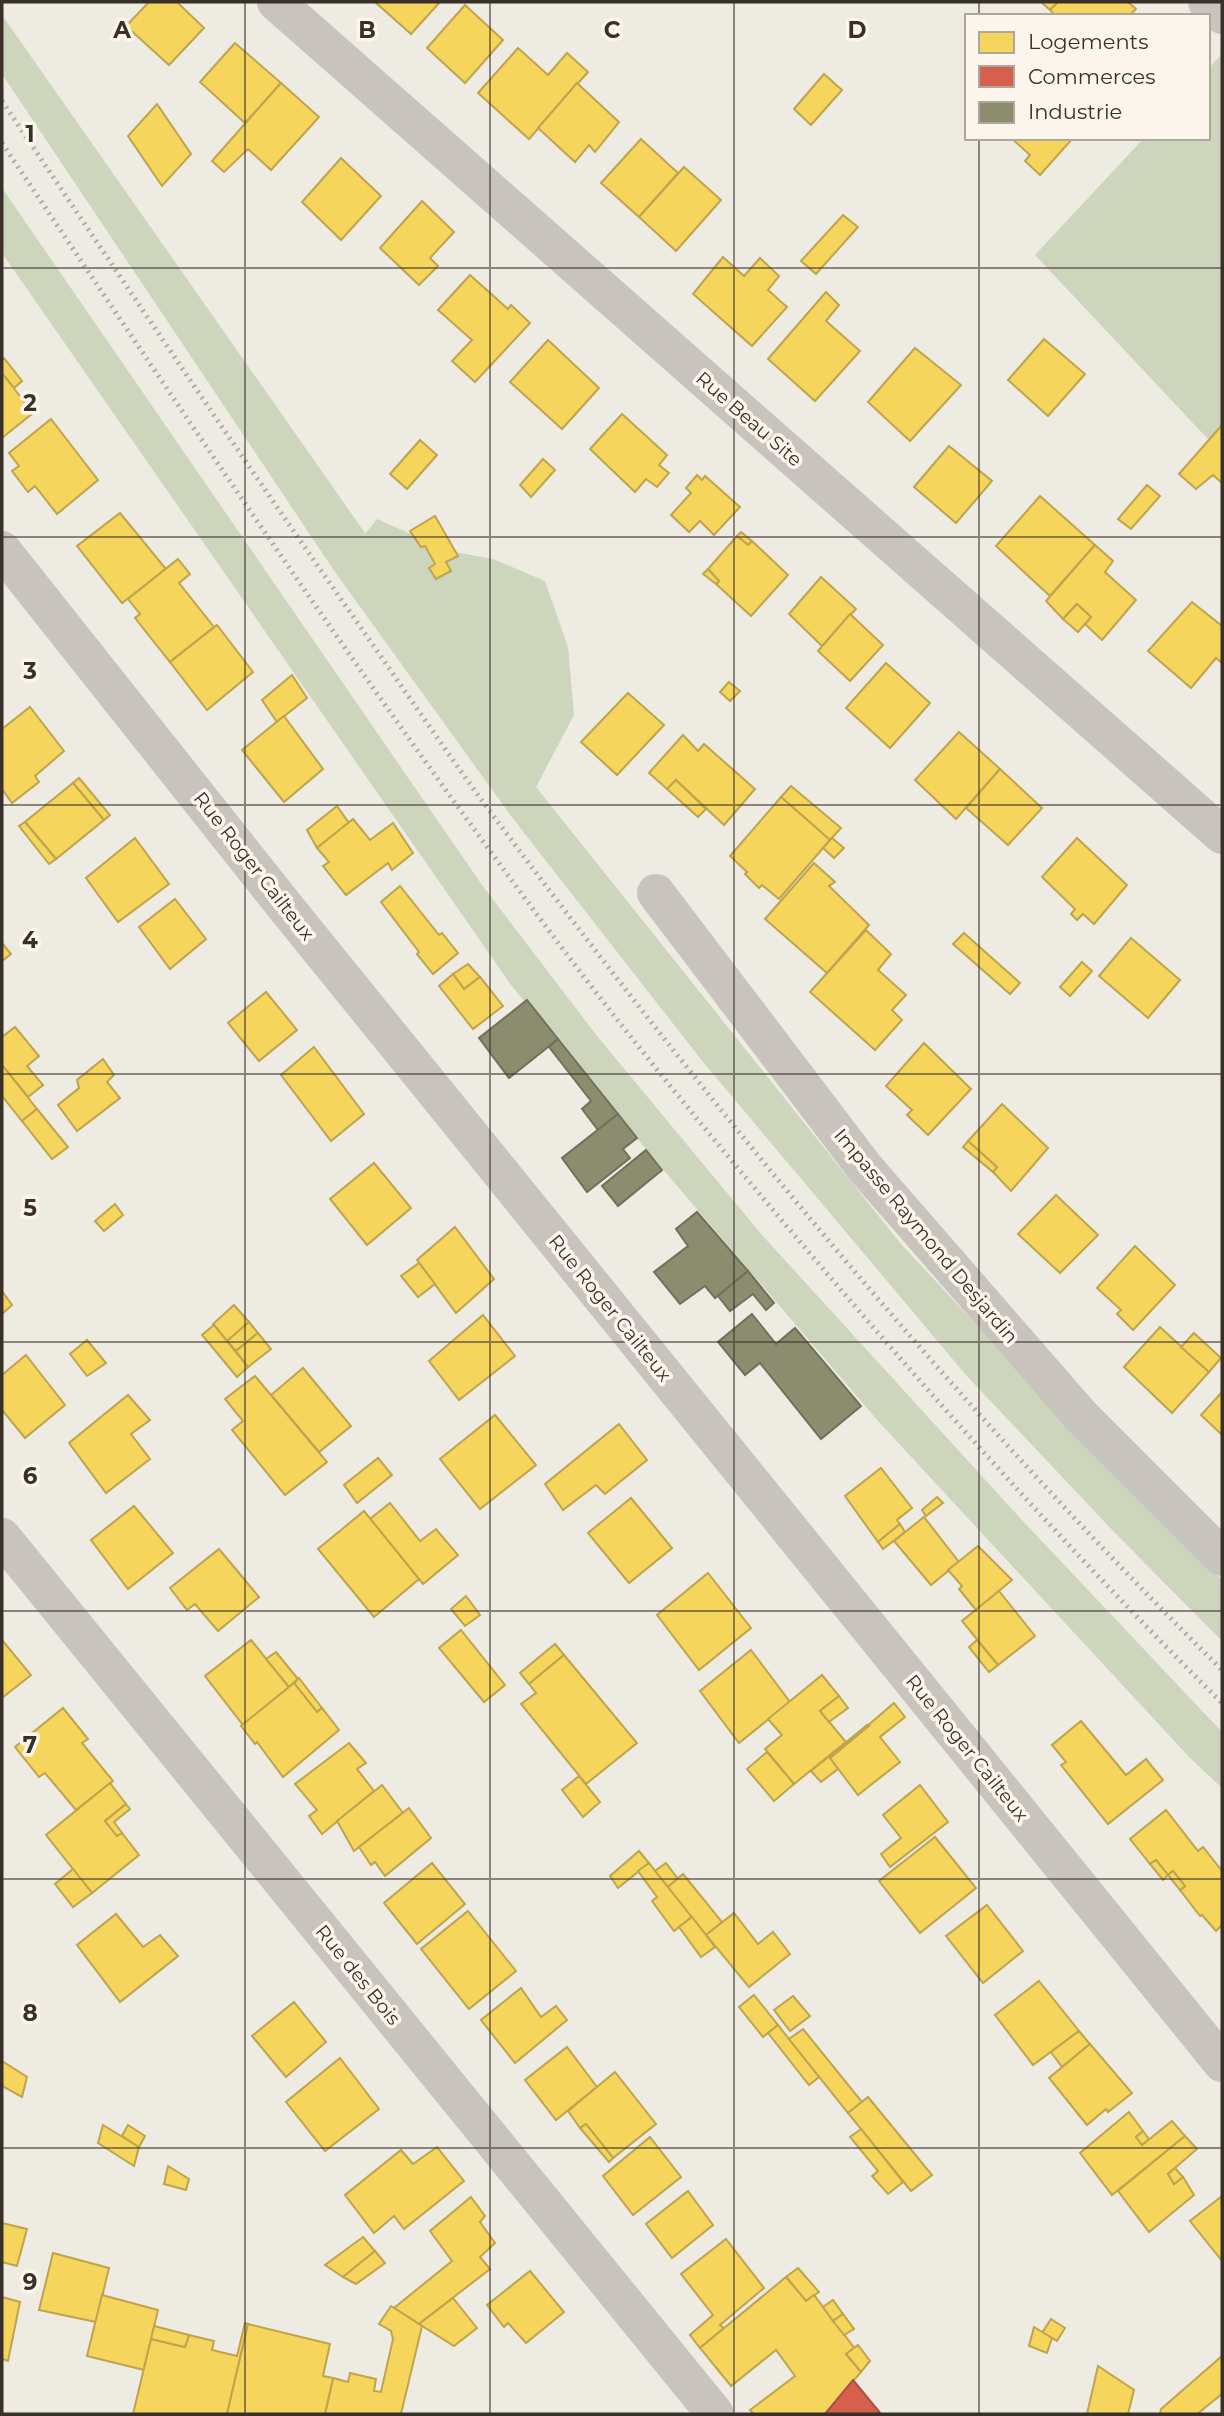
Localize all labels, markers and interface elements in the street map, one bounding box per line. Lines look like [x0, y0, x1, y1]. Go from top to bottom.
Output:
legend [965, 14, 1210, 140]
text: A [112, 16, 131, 44]
text: B [358, 16, 376, 44]
text: C [604, 16, 621, 44]
text: D [848, 16, 867, 44]
text: Logements [1028, 29, 1148, 54]
text: Commerces [1028, 64, 1156, 89]
text: Industrie [1028, 99, 1122, 124]
text: 1 [25, 120, 35, 148]
street label: Rue Beau Site [691, 367, 807, 471]
text: 2 [23, 389, 37, 417]
text: 3 [22, 657, 37, 685]
street label: Rue Roger Cailteux [189, 787, 319, 945]
text: 4 [22, 926, 38, 954]
street label: Impasse Raymond Desjardin [829, 1124, 1023, 1348]
text: 5 [23, 1194, 37, 1222]
street label: Rue Roger Cailteux [544, 1230, 676, 1386]
text: 6 [23, 1462, 38, 1490]
street label: Rue Roger Cailteux [901, 1670, 1033, 1826]
text: 7 [23, 1731, 37, 1759]
street label: Rue des Bois [311, 1920, 405, 2030]
text: 8 [22, 1999, 38, 2027]
text: 9 [23, 2268, 37, 2296]

